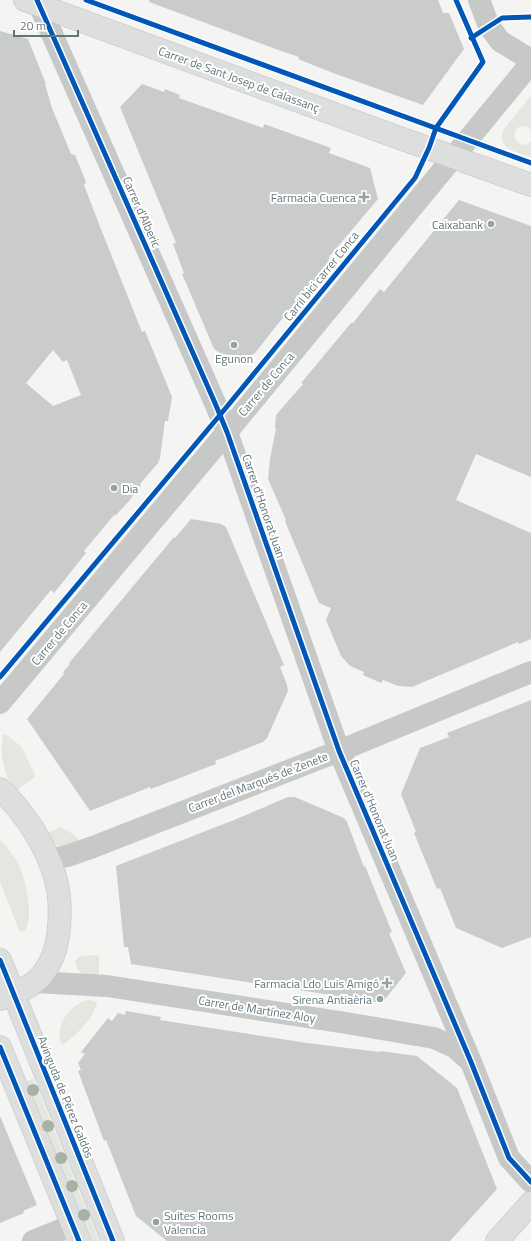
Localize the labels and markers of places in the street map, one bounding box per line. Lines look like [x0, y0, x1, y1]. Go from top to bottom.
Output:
place label: Farmacia Cuenca [271, 188, 356, 207]
marker: Farmacia Cuenca [359, 192, 369, 202]
place label: Caixabank [432, 215, 483, 234]
marker: Caixabank [486, 219, 496, 229]
marker: Egunon [229, 340, 239, 350]
place label: Egunon [215, 349, 253, 368]
place label: Dia [122, 479, 138, 498]
marker: Dia [109, 483, 119, 493]
place label: Farmacia Ldo Luis Amigó [254, 974, 379, 993]
marker: Farmacia Ldo Luis Amigó [382, 978, 392, 988]
place label: Sirena Antiaèria [292, 990, 372, 1009]
marker: Sirena Antiaèria [375, 994, 385, 1004]
place label: Suites Rooms Valencia [164, 1206, 234, 1239]
marker: Suites Rooms Valencia [151, 1217, 161, 1227]

